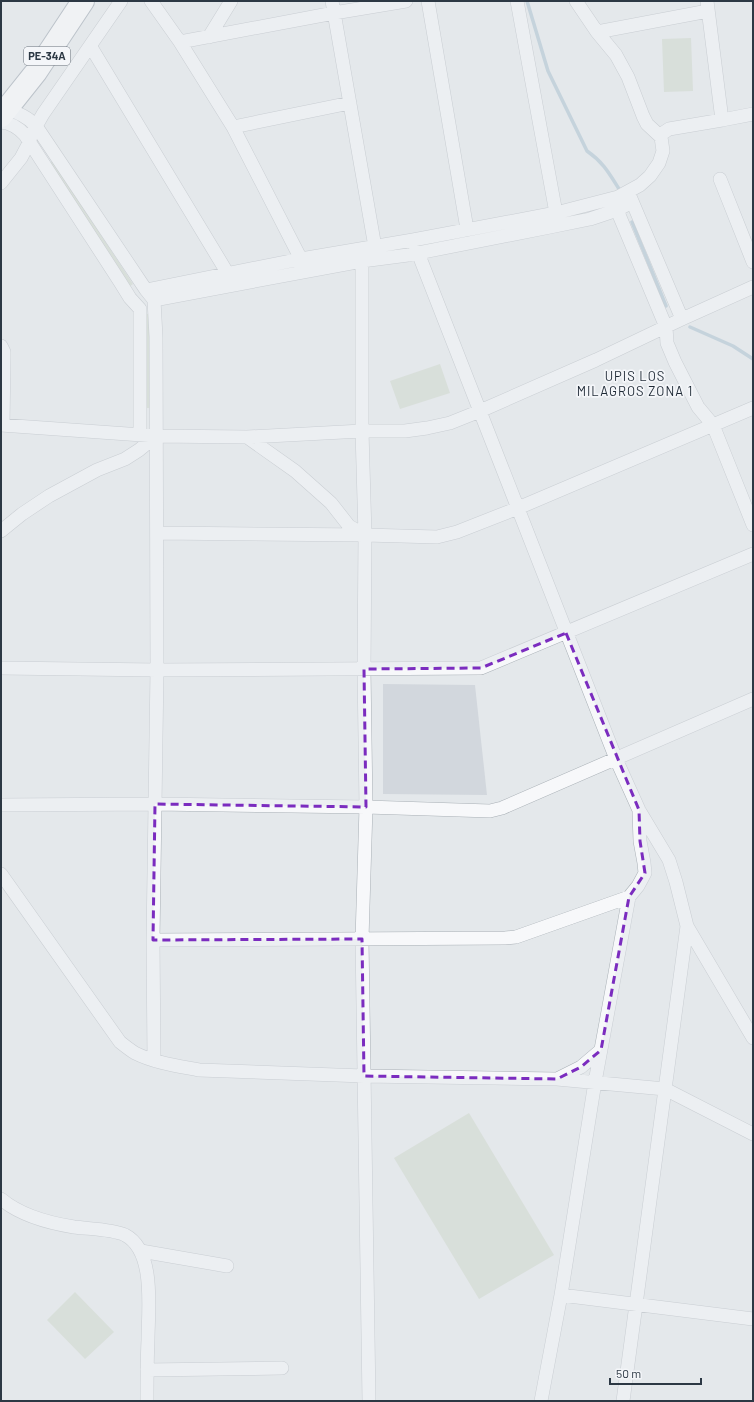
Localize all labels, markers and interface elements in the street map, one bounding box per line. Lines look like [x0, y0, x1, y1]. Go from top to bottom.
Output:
road number: PE-34A [24, 47, 70, 65]
district label: UPIS LOS MILAGROS ZONA 1 [577, 368, 693, 399]
scale bar [610, 1360, 701, 1386]
text: 50 m [616, 1366, 641, 1380]

